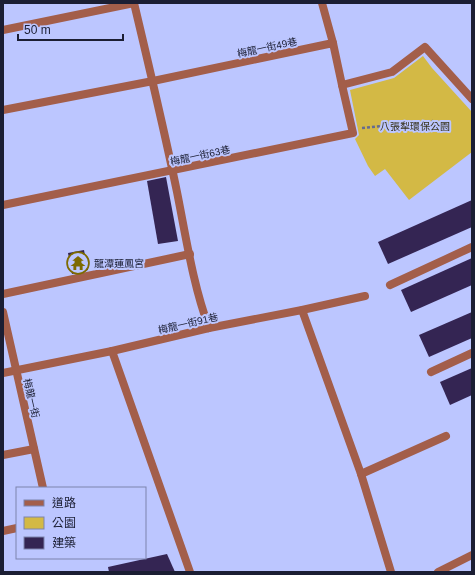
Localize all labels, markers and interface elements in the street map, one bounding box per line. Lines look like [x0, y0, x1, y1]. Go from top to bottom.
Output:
scale bar [18, 16, 123, 42]
text: 50 m [24, 23, 51, 37]
street label: 梅龍一街49巷 [236, 36, 298, 59]
park label: 八張犁環保公園 [380, 121, 450, 132]
street label: 梅龍一街63巷 [169, 144, 231, 167]
temple icon: 龍潭蓮鳳宮 [65, 250, 91, 276]
place label: 龍潭蓮鳳宮 [94, 258, 144, 269]
street label: 梅龍一街91巷 [157, 311, 219, 336]
street label: 梅龍一街 [22, 377, 41, 419]
legend [16, 487, 146, 559]
text: 道路 [52, 496, 76, 510]
text: 公園 [52, 516, 76, 530]
text: 建築 [52, 536, 76, 550]

